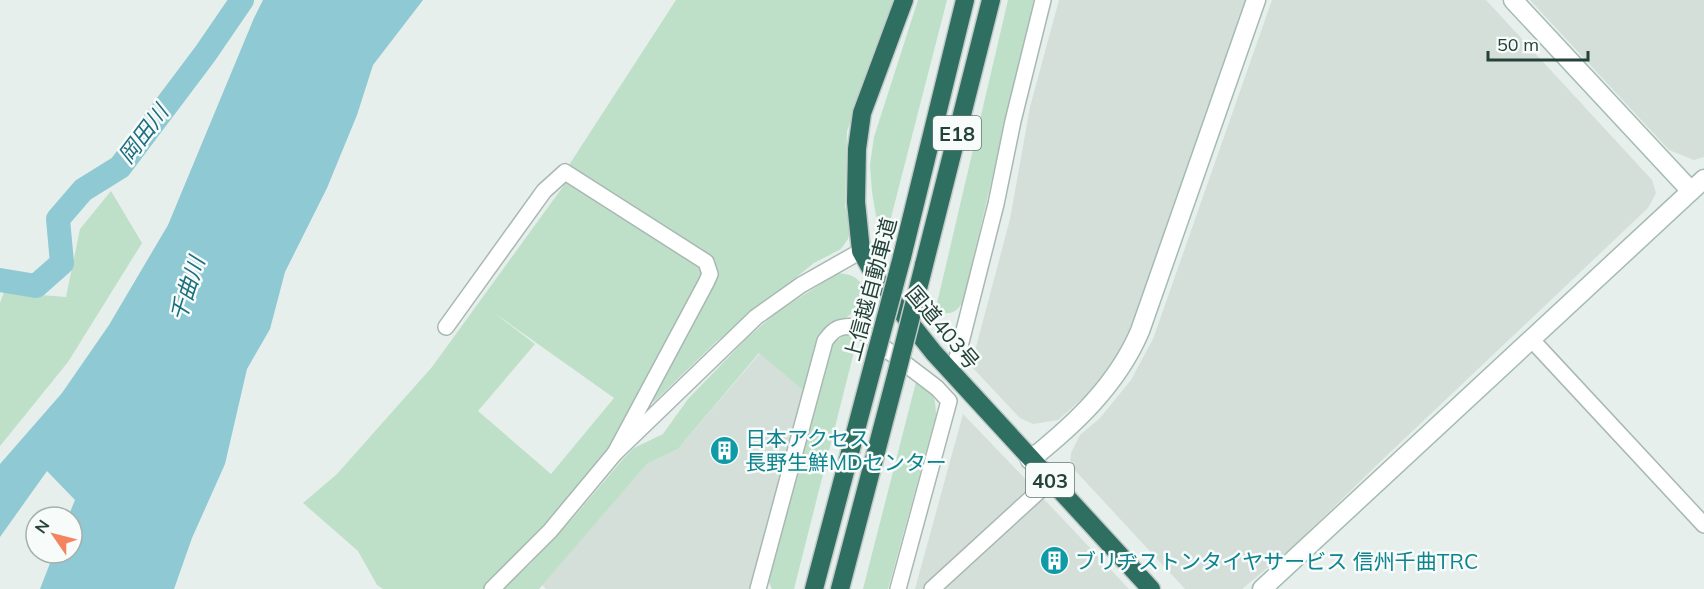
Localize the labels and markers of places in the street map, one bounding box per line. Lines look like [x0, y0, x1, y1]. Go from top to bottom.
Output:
place label: 日本アクセス 長野生鮮MDセンター [745, 425, 947, 475]
building icon: 日本アクセス 長野生鮮MDセンター [708, 434, 740, 466]
building icon: ブリヂストンタイヤサービス 信州千曲TRC [1038, 545, 1070, 577]
place label: ブリヂストンタイヤサービス 信州千曲TRC [1075, 548, 1478, 574]

